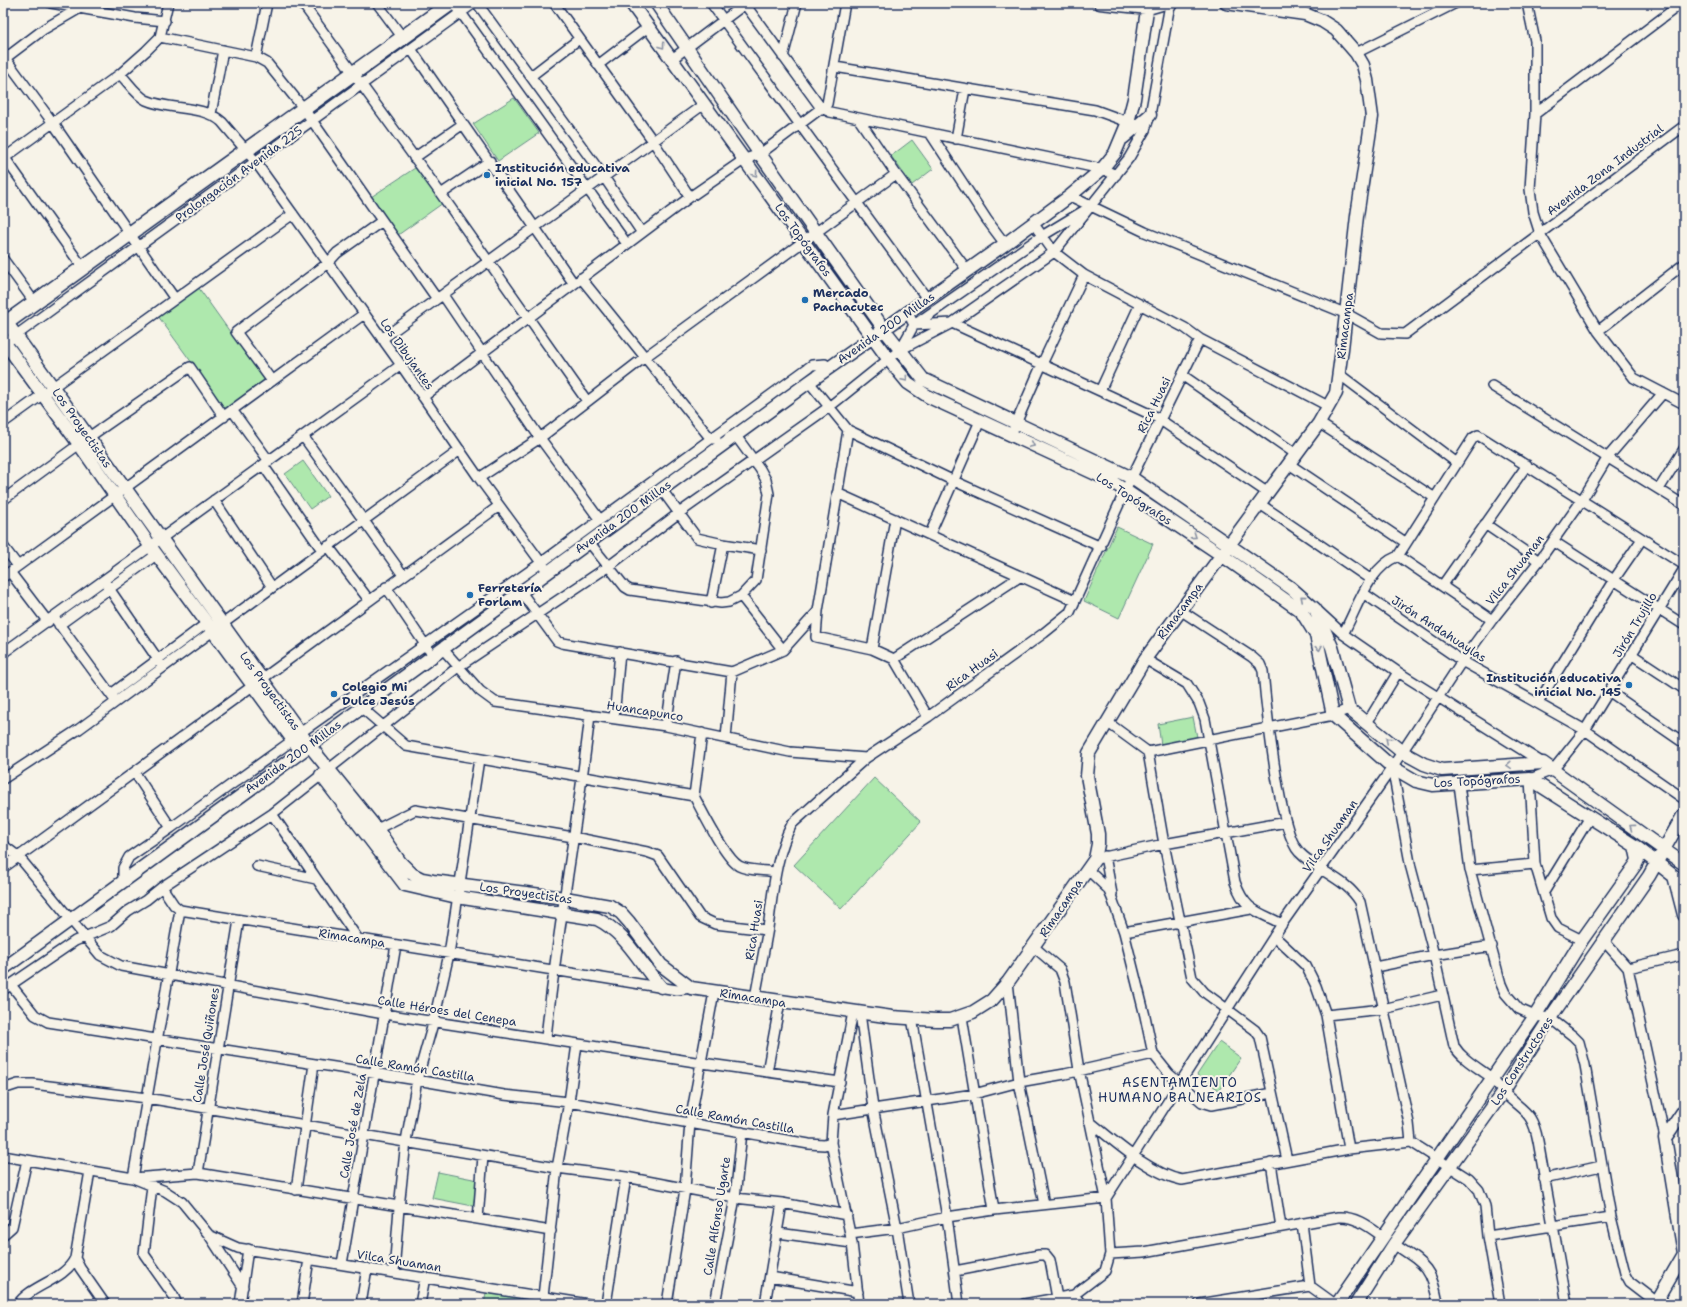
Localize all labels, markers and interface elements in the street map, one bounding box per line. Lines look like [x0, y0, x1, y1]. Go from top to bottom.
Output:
one-way arrow [657, 42, 665, 49]
street label: Avenida Zona Industrial [1543, 121, 1667, 219]
street label: Prolongación Avenida 225 [172, 122, 306, 226]
place label: Institución educativa inicial No. 157 [495, 160, 631, 190]
one-way arrow [750, 169, 757, 176]
marker: Institución educativa inicial No. 157 [482, 170, 492, 180]
street label: Los Topógrafos [771, 200, 835, 280]
place label: Mercado Pachacutec [813, 285, 884, 315]
street label: Avenida 200 Millas [834, 288, 938, 368]
street label: Rimacampa [1333, 291, 1357, 360]
marker: Mercado Pachacutec [800, 295, 810, 305]
street label: Los Dibujantes [376, 315, 438, 393]
one-way arrow [900, 374, 908, 382]
street label: Rica Huasi [1133, 374, 1175, 436]
street label: Los Proyectistas [49, 385, 116, 471]
one-way arrow [1028, 440, 1036, 448]
street label: Los Topógrafos [1093, 469, 1175, 529]
street label: Avenida 200 Millas [572, 477, 674, 557]
one-way arrow [1189, 531, 1196, 538]
street label: Vilca Shuaman [1482, 531, 1548, 609]
street label: Rimacampa [1153, 579, 1207, 643]
place label: Ferretería Forlam [478, 580, 543, 610]
street label: Jirón Trujillo [1609, 589, 1661, 661]
marker: Ferretería Forlam [465, 590, 475, 600]
street label: Jirón Andahuaylas [1388, 592, 1490, 666]
one-way arrow [1300, 596, 1307, 603]
one-way arrow [1314, 645, 1322, 651]
street label: Rica Huasi [943, 646, 1001, 694]
street label: Los Proyectistas [236, 648, 304, 734]
place label: Institución educativa inicial No. 145 [1486, 670, 1622, 700]
place label: Colegio Mi Dulce Jesús [342, 679, 415, 709]
marker: Institución educativa inicial No. 145 [1624, 680, 1634, 690]
marker: Colegio Mi Dulce Jesús [329, 689, 339, 699]
street label: Huancapunco [605, 697, 685, 725]
street label: Avenida 200 Millas [242, 717, 344, 797]
one-way arrow [1385, 738, 1392, 745]
one-way arrow [1506, 761, 1512, 770]
street label: Los Topógrafos [1433, 771, 1521, 791]
street label: Vilca Shuaman [1299, 796, 1361, 876]
one-way arrow [1630, 825, 1637, 832]
street label: Rimacampa [1036, 875, 1087, 940]
street label: Los Proyectistas [478, 879, 574, 907]
street label: Rica Huasi [741, 899, 767, 961]
street label: Rimacampa [318, 925, 387, 951]
street label: Rimacampa [719, 985, 788, 1011]
street label: Calle José Quiñones [189, 986, 223, 1104]
street label: Calle Héroes del Cenepa [376, 992, 518, 1030]
street label: Los Constructores [1487, 1013, 1557, 1109]
street label: Calle Ramón Castilla [354, 1051, 476, 1085]
street label: Calle José de Zela [336, 1072, 370, 1180]
district label: ASENTAMIENTO HUMANO BALNEARIOS [1098, 1074, 1262, 1106]
street label: Calle Ramón Castilla [674, 1101, 796, 1137]
street label: Calle Alfonso Ugarte [700, 1155, 734, 1277]
street label: Vilca Shuaman [355, 1246, 443, 1276]

